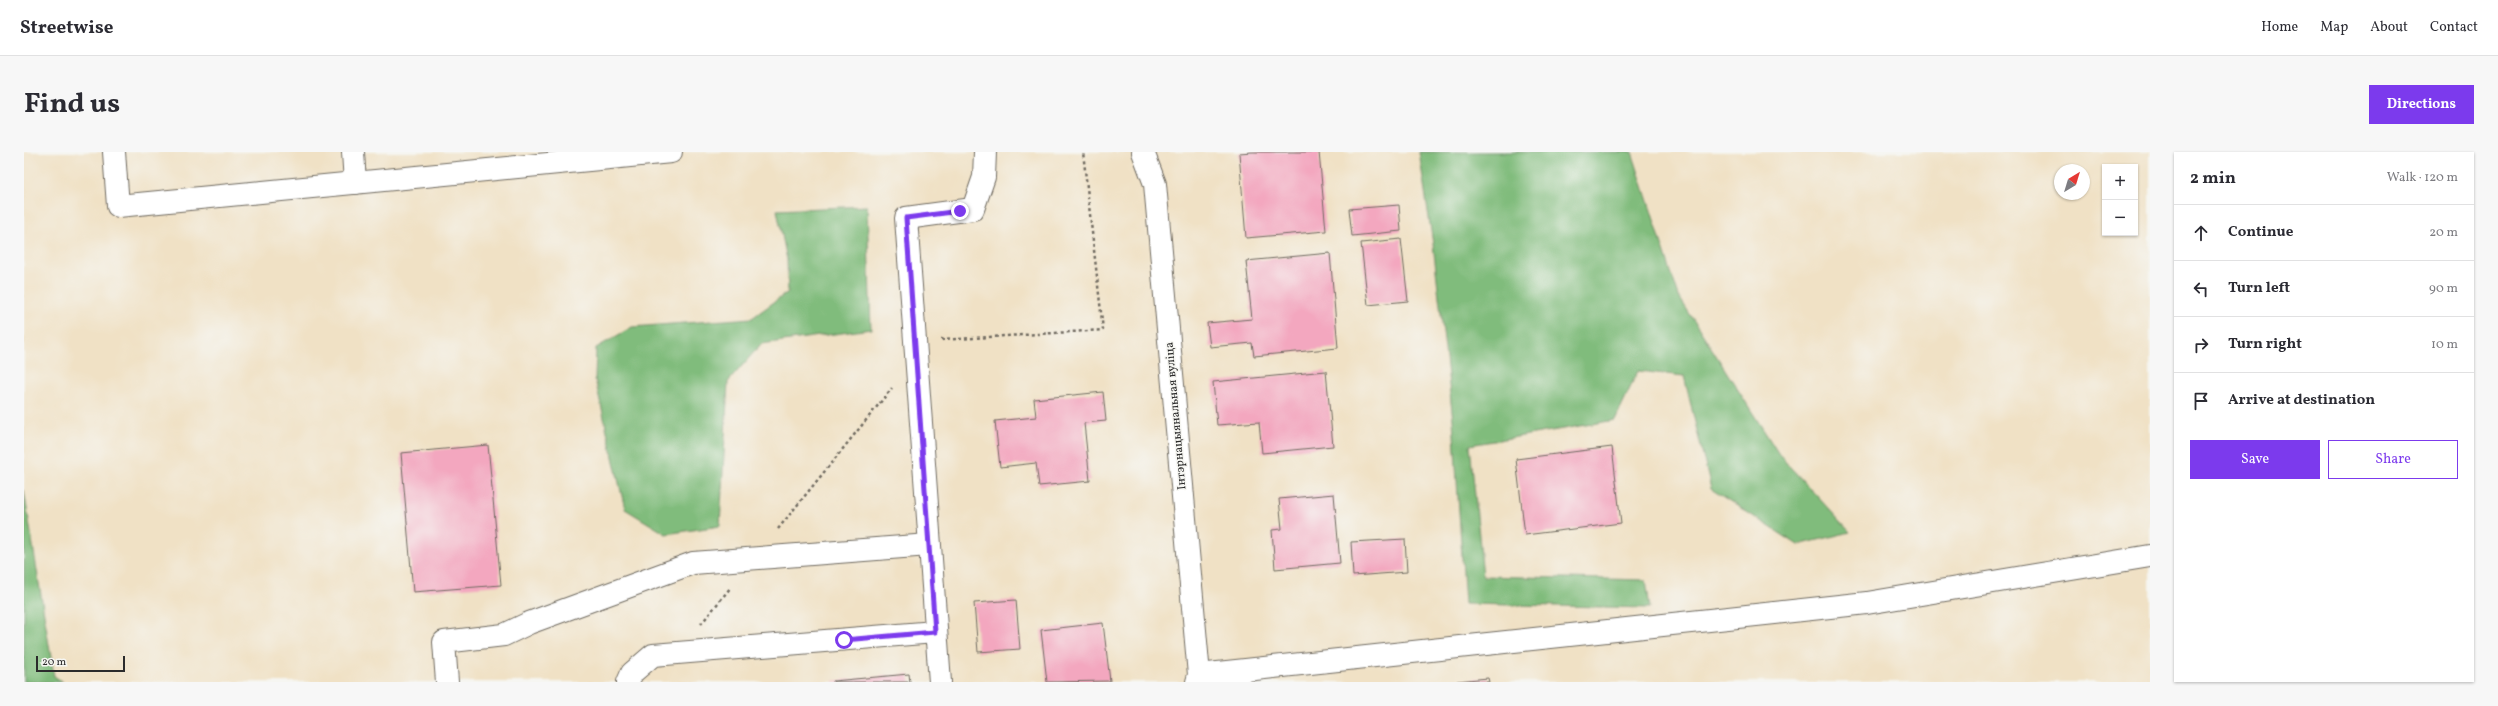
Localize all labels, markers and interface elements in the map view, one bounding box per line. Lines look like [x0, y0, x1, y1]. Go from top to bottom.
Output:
text: Streetwise [20, 15, 113, 41]
text: Home [2261, 18, 2298, 37]
text: Map [2320, 18, 2348, 37]
text: About [2370, 18, 2408, 37]
text: Contact [2430, 18, 2478, 37]
text: Find us [24, 85, 120, 124]
button: Directions [2369, 85, 2474, 124]
north arrow [2054, 164, 2090, 200]
map controls [2102, 164, 2138, 236]
button: + [2102, 164, 2138, 200]
text: 2 min [2190, 167, 2236, 190]
text: Walk · 120 m [2387, 169, 2458, 187]
button: − [2102, 200, 2138, 236]
route end [951, 202, 969, 220]
icon: ahead [2190, 222, 2212, 244]
text: Continue [2228, 222, 2293, 243]
text: 20 m [2429, 224, 2458, 242]
icon: left [2190, 278, 2212, 300]
text: Turn left [2228, 278, 2290, 299]
text: 90 m [2429, 280, 2458, 298]
icon: right [2190, 334, 2212, 356]
text: Turn right [2228, 334, 2302, 355]
text: 10 m [2431, 336, 2458, 354]
street label: Інтэрнацыянальная вуліца [1162, 341, 1190, 491]
icon: arrive [2190, 390, 2212, 412]
text: Arrive at destination [2228, 390, 2375, 411]
button: Save [2190, 440, 2320, 479]
button: Share [2328, 440, 2458, 479]
route start [835, 631, 853, 649]
scale bar [36, 654, 125, 673]
text: 20 m [42, 655, 66, 670]

